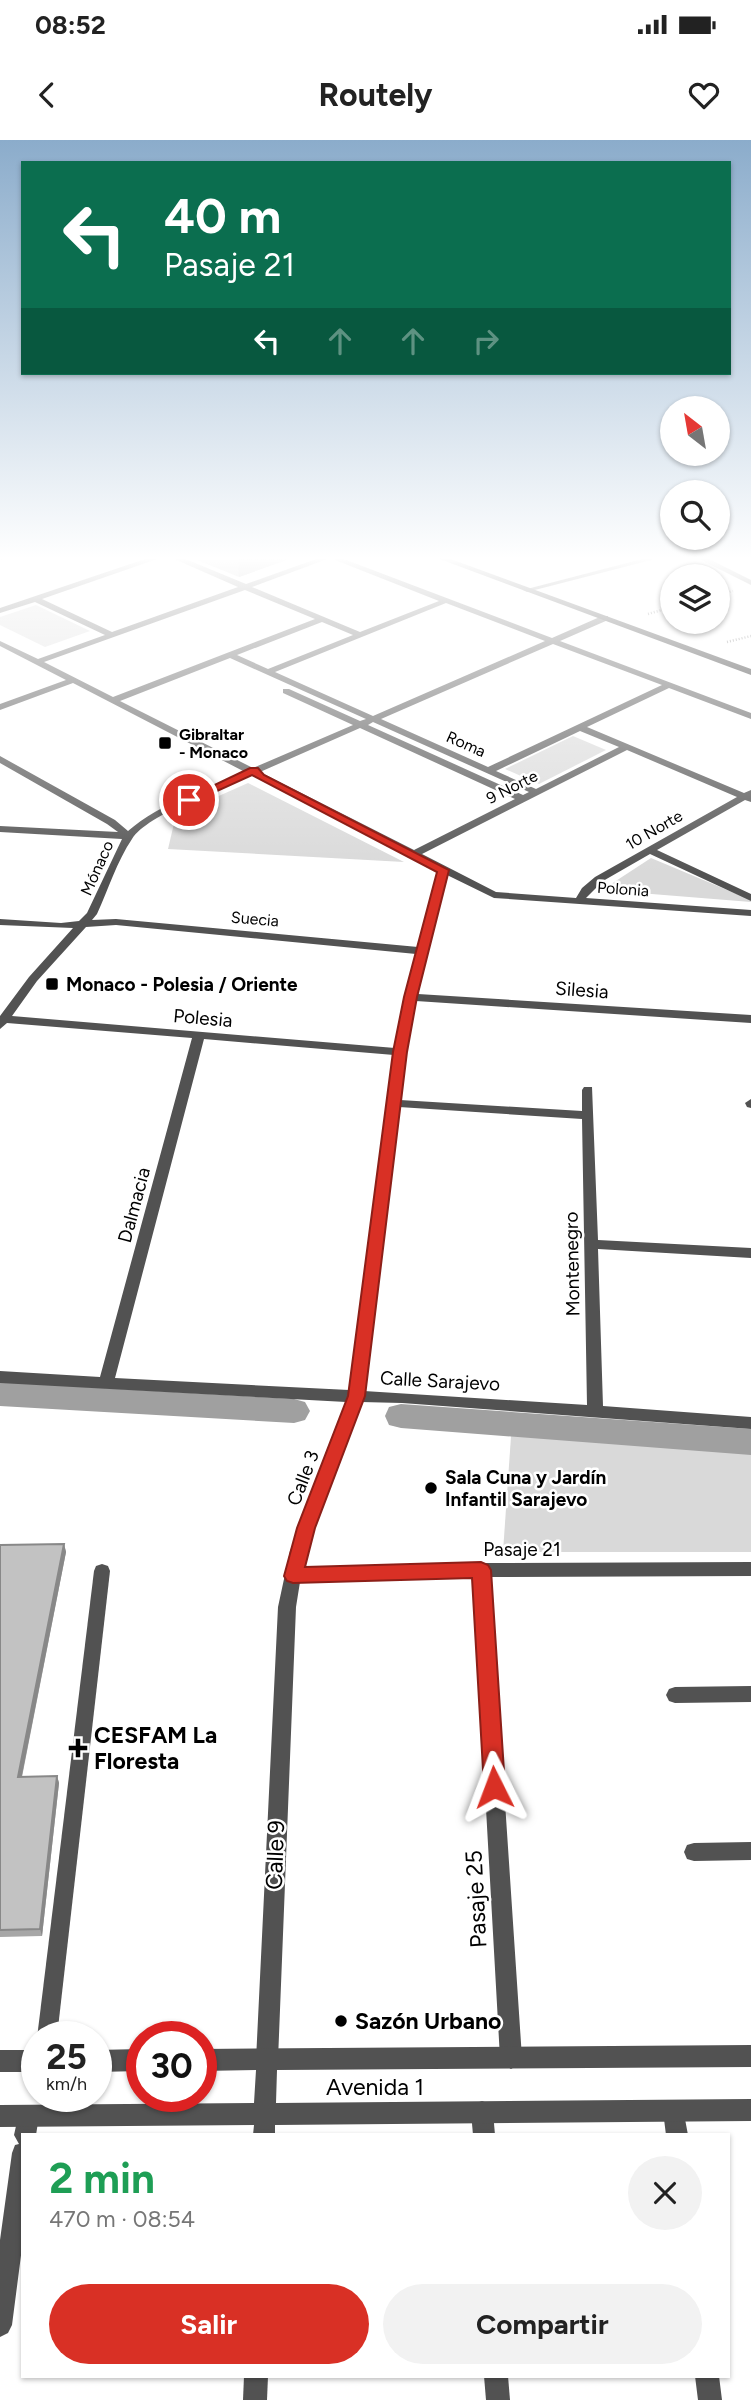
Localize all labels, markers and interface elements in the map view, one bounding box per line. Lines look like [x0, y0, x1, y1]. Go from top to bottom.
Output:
text: 08:52 [35, 9, 106, 41]
icon: back [28, 76, 66, 114]
text: Routely [318, 76, 433, 114]
icon: heart [685, 76, 723, 114]
text: 40 m [164, 186, 281, 245]
icon: left [49, 189, 140, 280]
text: Pasaje 21 [164, 246, 295, 284]
icon: left [248, 322, 286, 360]
icon: ahead [321, 322, 359, 360]
icon: ahead [394, 322, 432, 360]
icon: right [467, 322, 505, 360]
north arrow [660, 396, 730, 466]
map controls [660, 396, 730, 634]
button: search [660, 480, 730, 550]
button: layers [660, 564, 730, 634]
place label: Gibraltar - Monaco [179, 725, 248, 762]
street label: Roma [443, 727, 489, 761]
marker: Gibraltar - Monaco [157, 735, 173, 751]
street label: 9 Norte [483, 766, 541, 808]
pin [159, 770, 219, 830]
icon: arrive [170, 781, 208, 819]
street label: 10 Norte [622, 806, 686, 854]
street label: Mónaco [77, 838, 117, 898]
street label: Polonia [596, 878, 650, 900]
street label: Suecia [230, 907, 280, 931]
place label: Monaco - Polesia / Oriente [66, 973, 298, 996]
marker: Monaco - Polesia / Oriente [44, 976, 60, 992]
street label: Silesia [554, 977, 610, 1003]
street label: Polesia [172, 1004, 234, 1032]
street label: Dalmacia [113, 1165, 155, 1245]
street label: Montenegro [560, 1211, 584, 1317]
street label: Calle Sarajevo [379, 1366, 501, 1396]
street label: Calle 3 [282, 1447, 324, 1509]
place label: Sala Cuna y Jardín Infantil Sarajevo [445, 1466, 606, 1511]
marker: Sala Cuna y Jardín Infantil Sarajevo [423, 1480, 439, 1496]
street label: Pasaje 21 [483, 1538, 561, 1561]
place label: CESFAM La Floresta [94, 1721, 217, 1775]
marker: CESFAM La Floresta [68, 1738, 88, 1758]
position arrow [457, 1750, 531, 1824]
street label: Calle 9 [260, 1820, 290, 1890]
street label: Pasaje 25 [459, 1849, 493, 1949]
place label: Sazón Urbano [355, 2007, 501, 2035]
marker: Sazón Urbano [333, 2013, 349, 2029]
speed limit sign: 30 [126, 2021, 217, 2112]
text: 25 [46, 2036, 87, 2078]
text: km/h [46, 2073, 87, 2095]
street label: Avenida 1 [326, 2073, 424, 2101]
text: 2 min [49, 2153, 155, 2204]
button: close [628, 2156, 702, 2230]
text: 470 m · 08:54 [49, 2205, 195, 2233]
button: Salir [49, 2284, 369, 2364]
button: Compartir [383, 2284, 702, 2364]

